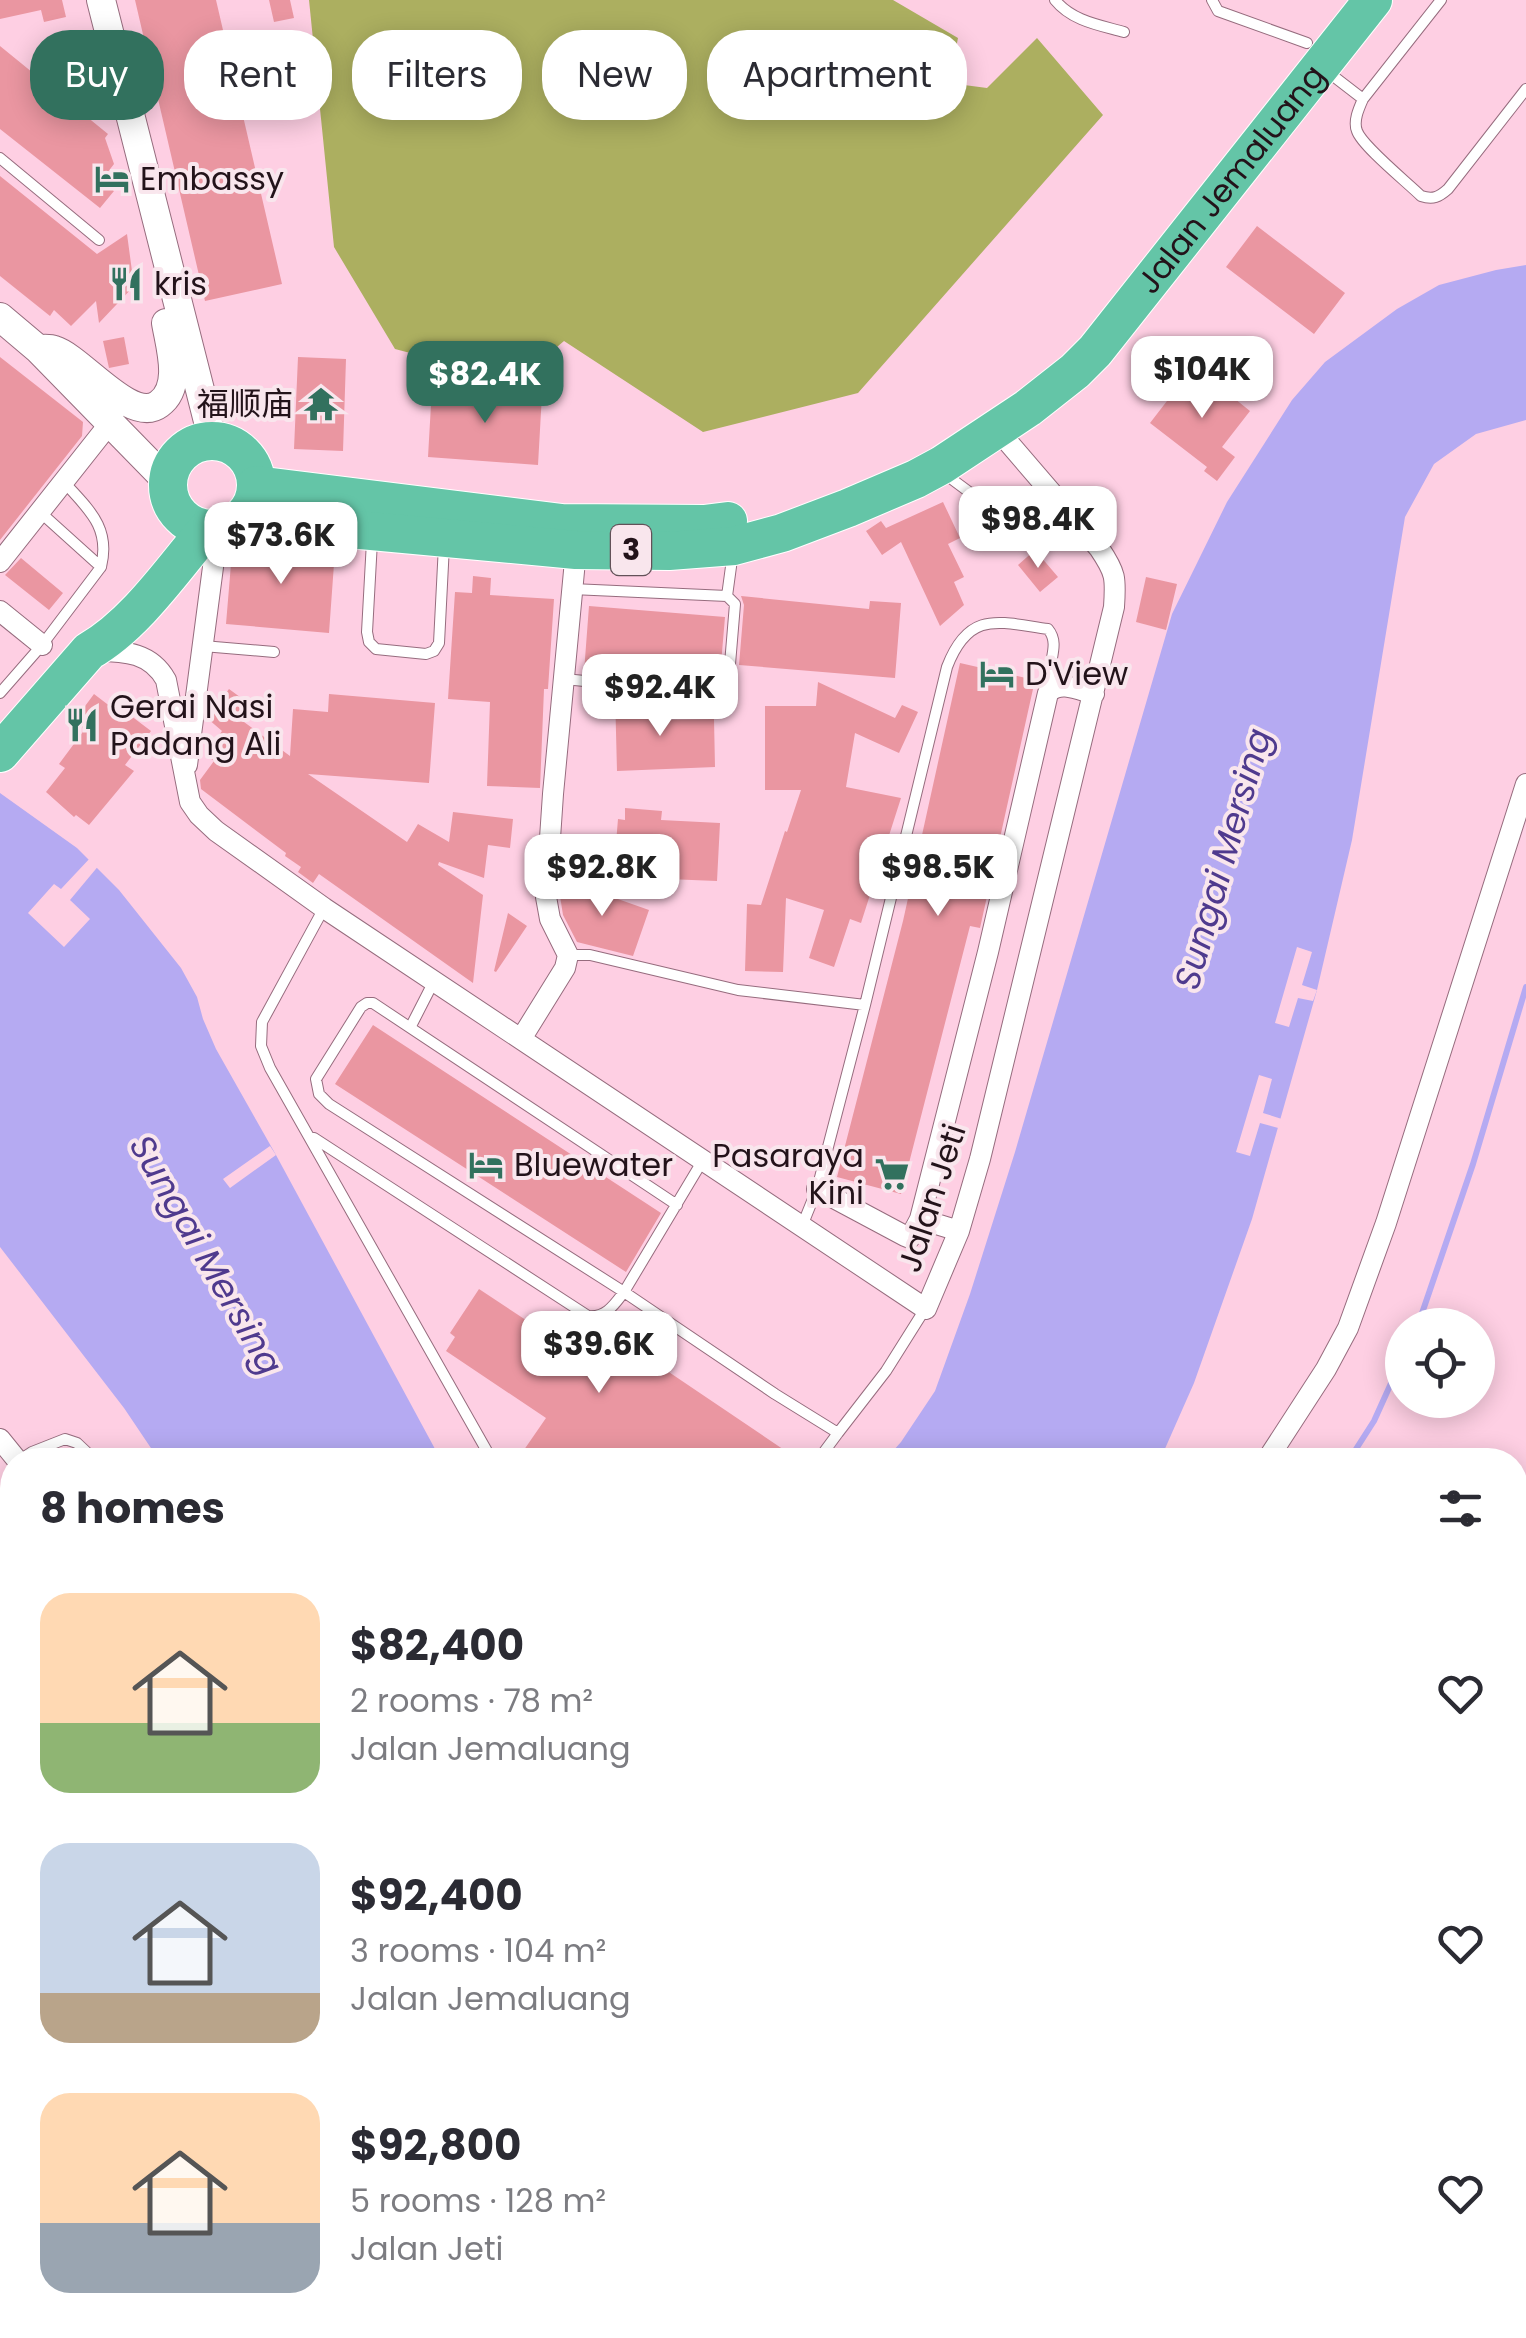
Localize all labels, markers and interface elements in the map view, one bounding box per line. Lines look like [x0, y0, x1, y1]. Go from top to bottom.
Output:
chip: Buy [30, 30, 164, 120]
chip: Rent [184, 30, 332, 120]
chip: Filters [352, 30, 522, 120]
chip: New [542, 30, 687, 120]
chip: Apartment [707, 30, 967, 120]
street label: Jalan Jemaluang [1126, 55, 1336, 303]
place label: Embassy [140, 156, 284, 201]
hotel icon: Embassy [93, 160, 131, 198]
place label: kris [154, 261, 207, 306]
restaurant icon: kris [107, 265, 145, 303]
pin: $104K [1132, 336, 1272, 421]
pin: $82.4K [404, 341, 566, 426]
text: $104K [1153, 346, 1251, 391]
text: $82.4K [428, 351, 542, 396]
place label: 福顺庙 [197, 381, 293, 426]
temple icon: 福顺庙 [302, 385, 340, 423]
pin: $98.4K [957, 486, 1119, 571]
text: $98.4K [981, 496, 1095, 541]
pin: $73.6K [200, 502, 362, 587]
text: $73.6K [226, 512, 336, 557]
road number: 3 [611, 525, 651, 575]
place label: D'View [1025, 651, 1128, 696]
pin: $92.4K [579, 654, 741, 739]
hotel icon: D'View [978, 655, 1016, 693]
text: $92.4K [604, 664, 716, 709]
place label: Gerai Nasi Padang Ali [110, 684, 281, 766]
restaurant icon: Gerai Nasi Padang Ali [63, 706, 101, 744]
water label: Sungai Mersing [1162, 723, 1283, 995]
pin: $92.8K [521, 834, 683, 919]
pin: $98.5K [857, 834, 1019, 919]
text: $92.8K [546, 844, 658, 889]
text: $98.5K [881, 844, 995, 889]
street label: Jalan Jeti [886, 1118, 977, 1278]
water label: Sungai Mersing [118, 1126, 295, 1384]
place label: Pasaraya Kini [712, 1133, 864, 1215]
place label: Bluewater [514, 1142, 673, 1187]
hotel icon: Bluewater [467, 1146, 505, 1184]
supermarket icon: Pasaraya Kini [873, 1155, 911, 1193]
map controls [1385, 1308, 1495, 1418]
button: locate [1385, 1308, 1495, 1418]
pin: $39.6K [518, 1311, 680, 1396]
text: $39.6K [543, 1321, 655, 1366]
text: 8 homes [40, 1479, 225, 1538]
icon: filters [1433, 1481, 1488, 1536]
text: $82,400 [350, 1616, 524, 1675]
icon: home [120, 1633, 240, 1753]
icon: heart [1433, 1666, 1488, 1721]
text: 2 rooms · 78 m² [350, 1678, 593, 1723]
text: Jalan Jemaluang [350, 1726, 631, 1771]
text: $92,400 [350, 1866, 523, 1925]
icon: home [120, 1883, 240, 2003]
icon: heart [1433, 1916, 1488, 1971]
text: 3 rooms · 104 m² [350, 1928, 606, 1973]
text: Jalan Jemaluang [350, 1976, 631, 2021]
text: $92,800 [350, 2116, 522, 2175]
icon: home [120, 2133, 240, 2253]
icon: heart [1433, 2166, 1488, 2221]
text: 5 rooms · 128 m² [350, 2178, 606, 2223]
text: Jalan Jeti [350, 2226, 503, 2271]

